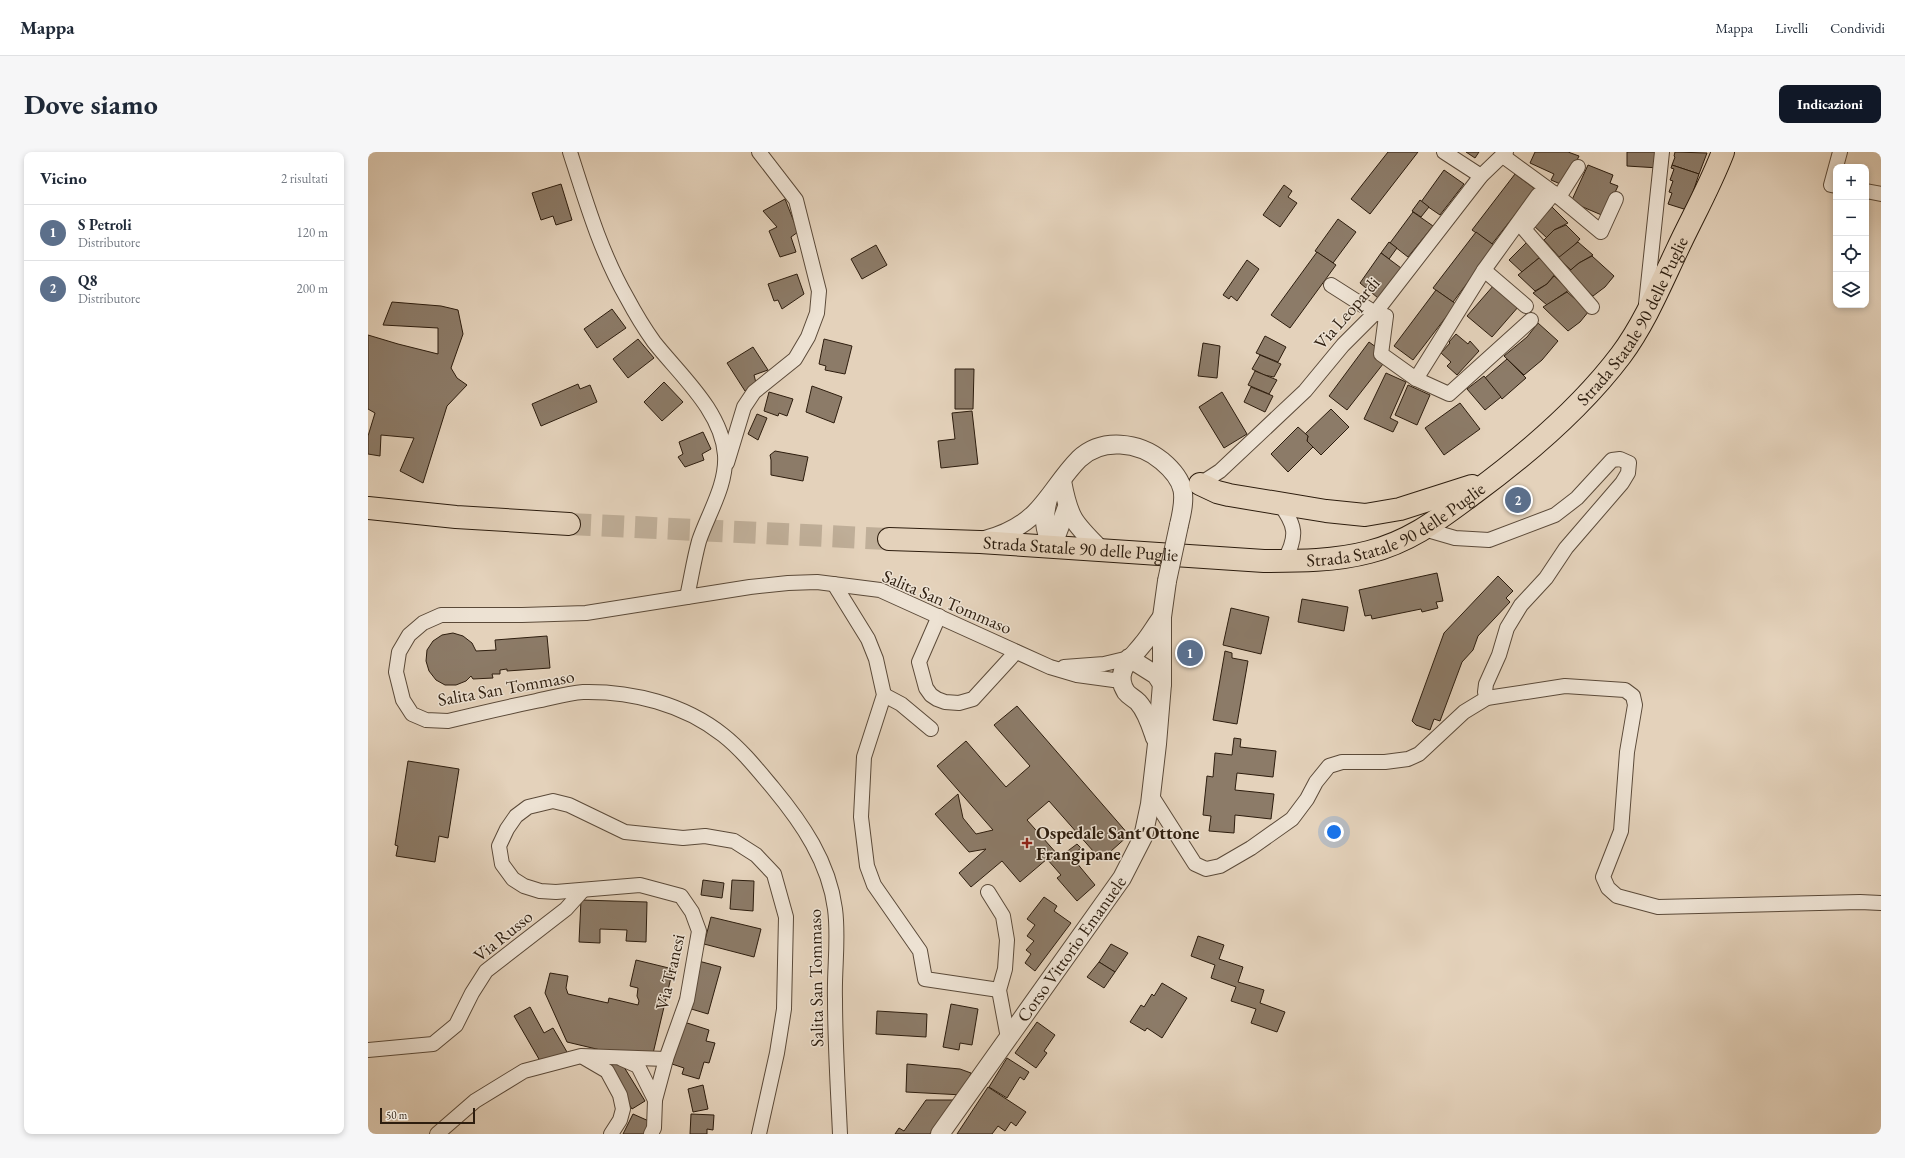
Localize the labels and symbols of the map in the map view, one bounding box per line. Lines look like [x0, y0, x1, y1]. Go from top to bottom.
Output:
street label: Strada Statale 90 delle Puglie [1571, 233, 1693, 410]
street label: Via Leopardi [1309, 271, 1385, 354]
street label: Strada Statale 90 delle Puglie [1306, 477, 1489, 571]
pin: 2 [1505, 485, 1531, 515]
street label: Strada Statale 90 delle Puglie [982, 530, 1179, 566]
street label: Salita San Tommaso [879, 564, 1015, 639]
pin: 1 [1177, 638, 1203, 668]
street label: Salita San Tommaso [436, 664, 576, 711]
place label: Ospedale Sant'Ottone Frangipane [1036, 821, 1200, 865]
your location [1324, 822, 1344, 842]
marker: Ospedale Sant'Ottone Frangipane [1021, 837, 1033, 849]
street label: Corso Vittorio Emanuele [1011, 871, 1131, 1026]
street label: Via Russo [468, 905, 537, 967]
street label: Salita San Tommaso [803, 909, 828, 1047]
street label: Via Tranesi [650, 931, 690, 1012]
scale bar [380, 1106, 475, 1125]

